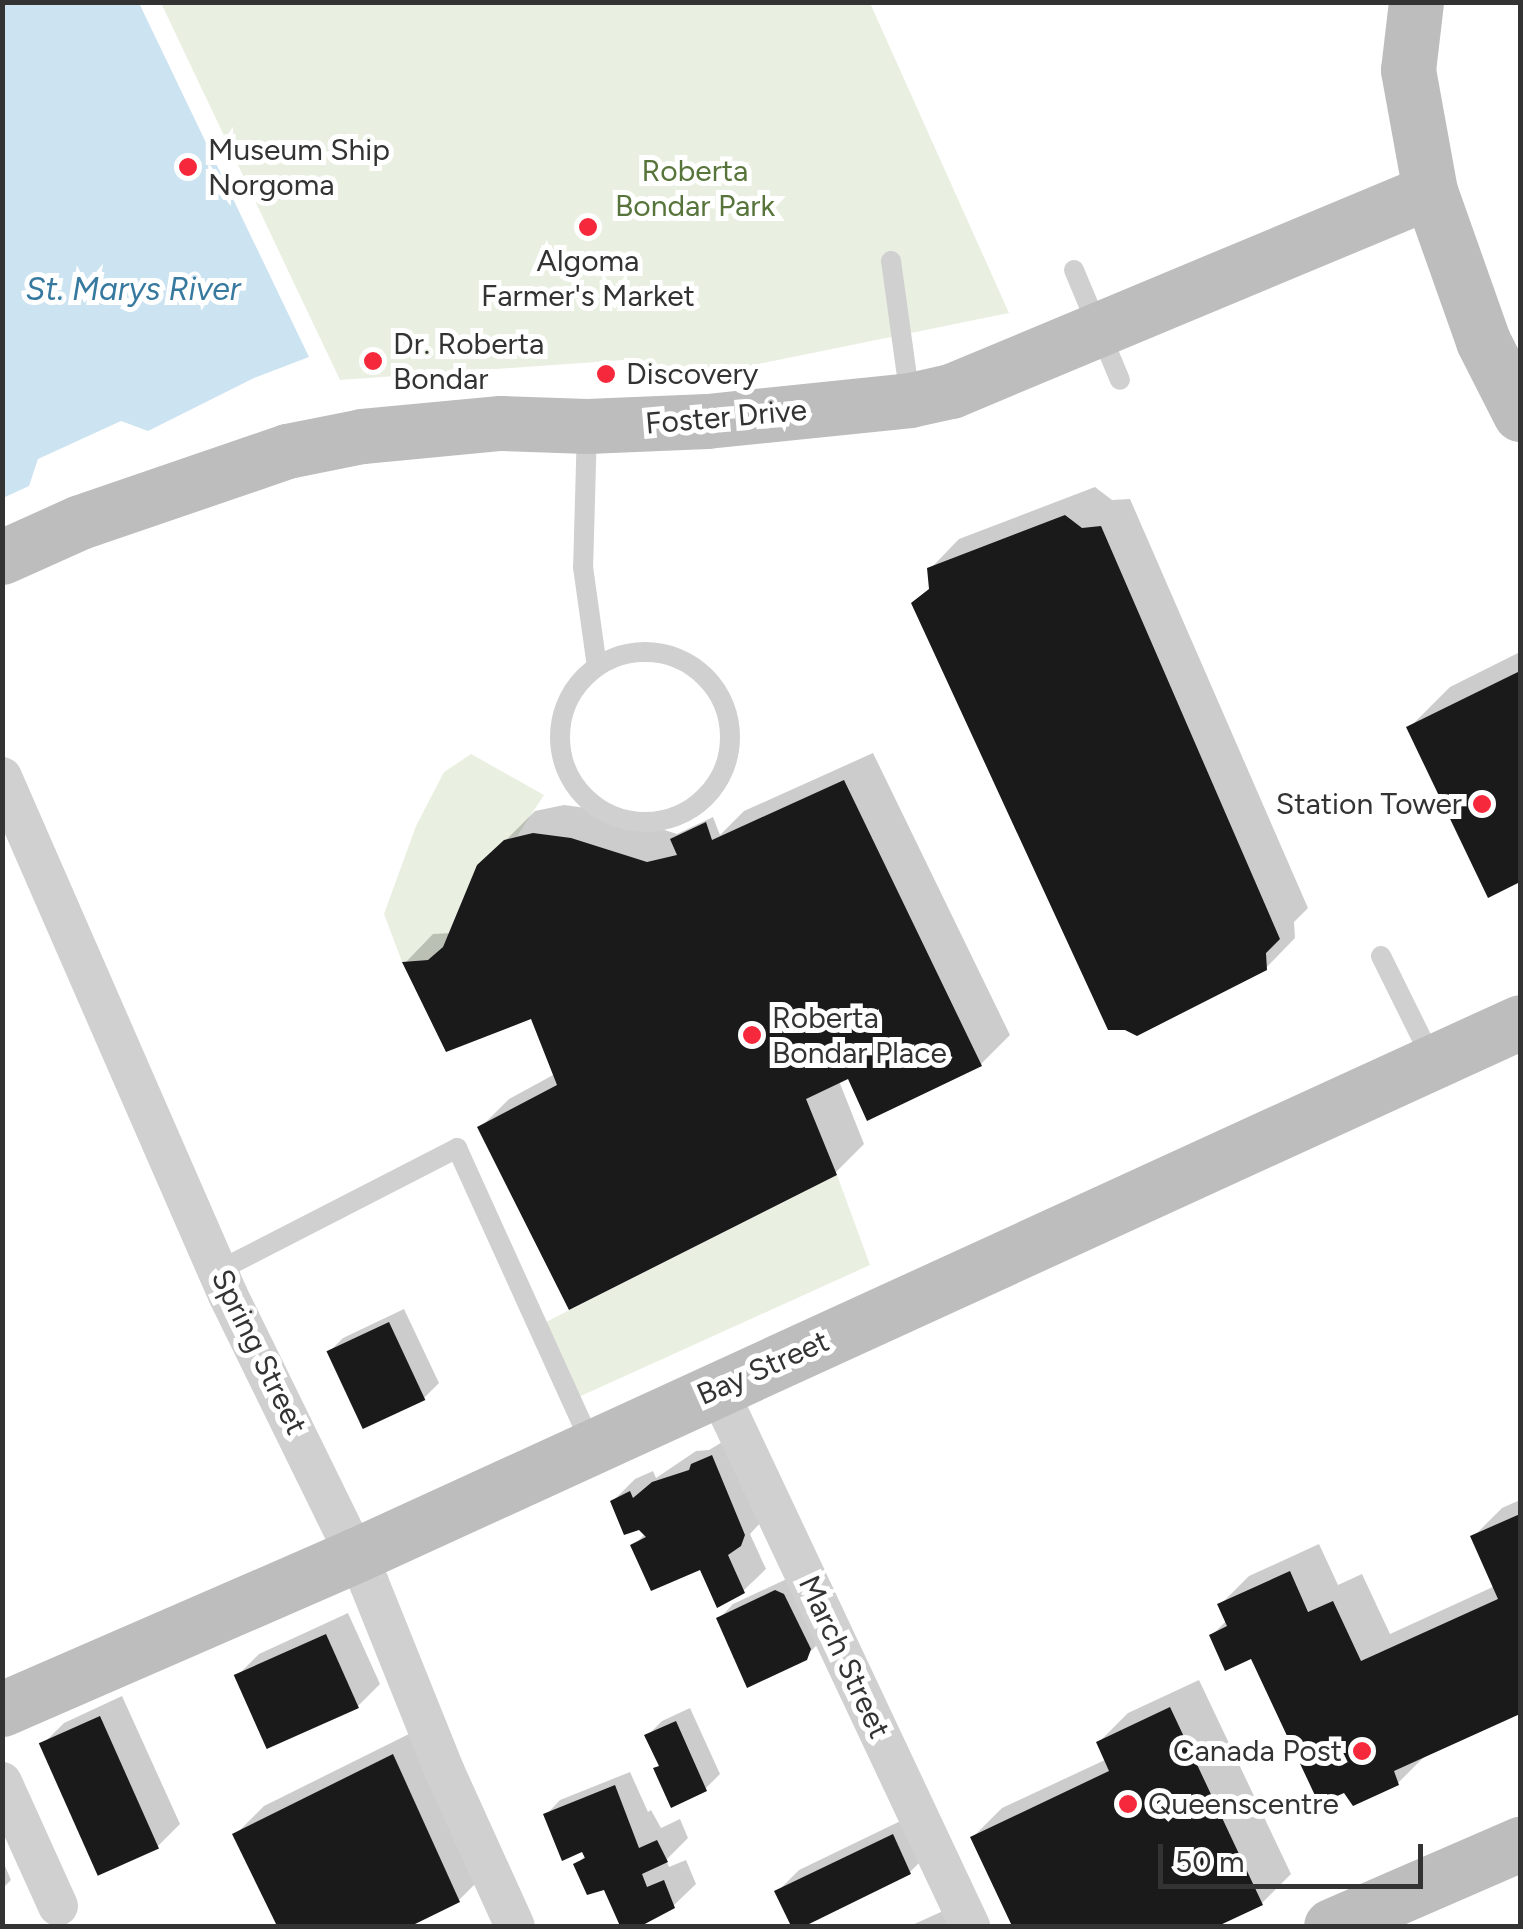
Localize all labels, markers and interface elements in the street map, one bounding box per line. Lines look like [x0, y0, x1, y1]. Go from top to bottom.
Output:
place label: Museum Ship Norgoma [208, 132, 390, 202]
park label: Roberta Bondar Park [615, 153, 775, 224]
marker: Museum Ship Norgoma [177, 156, 199, 178]
marker: Algoma Farmer's Market [577, 216, 599, 238]
place label: Algoma Farmer's Market [481, 243, 695, 314]
water label: St. Marys River [25, 270, 241, 308]
place label: Dr. Roberta Bondar [393, 326, 544, 396]
marker: Dr. Roberta Bondar [362, 350, 384, 372]
place label: Discovery [626, 356, 758, 392]
marker: Discovery [595, 363, 617, 385]
street label: Foster Drive [644, 392, 808, 442]
place label: Station Tower [1276, 786, 1462, 822]
marker: Station Tower [1471, 793, 1493, 815]
place label: Roberta Bondar Place [772, 1000, 947, 1070]
marker: Roberta Bondar Place [741, 1024, 763, 1046]
street label: Spring Street [204, 1264, 314, 1440]
street label: Bay Street [691, 1323, 835, 1413]
street label: March Street [791, 1570, 897, 1744]
place label: Canada Post [1173, 1733, 1342, 1769]
marker: Canada Post [1351, 1740, 1373, 1762]
place label: Queenscentre [1148, 1786, 1339, 1822]
marker: Queenscentre [1117, 1793, 1139, 1815]
scale bar [1163, 1824, 1428, 1886]
text: 50 m [1175, 1843, 1244, 1880]

